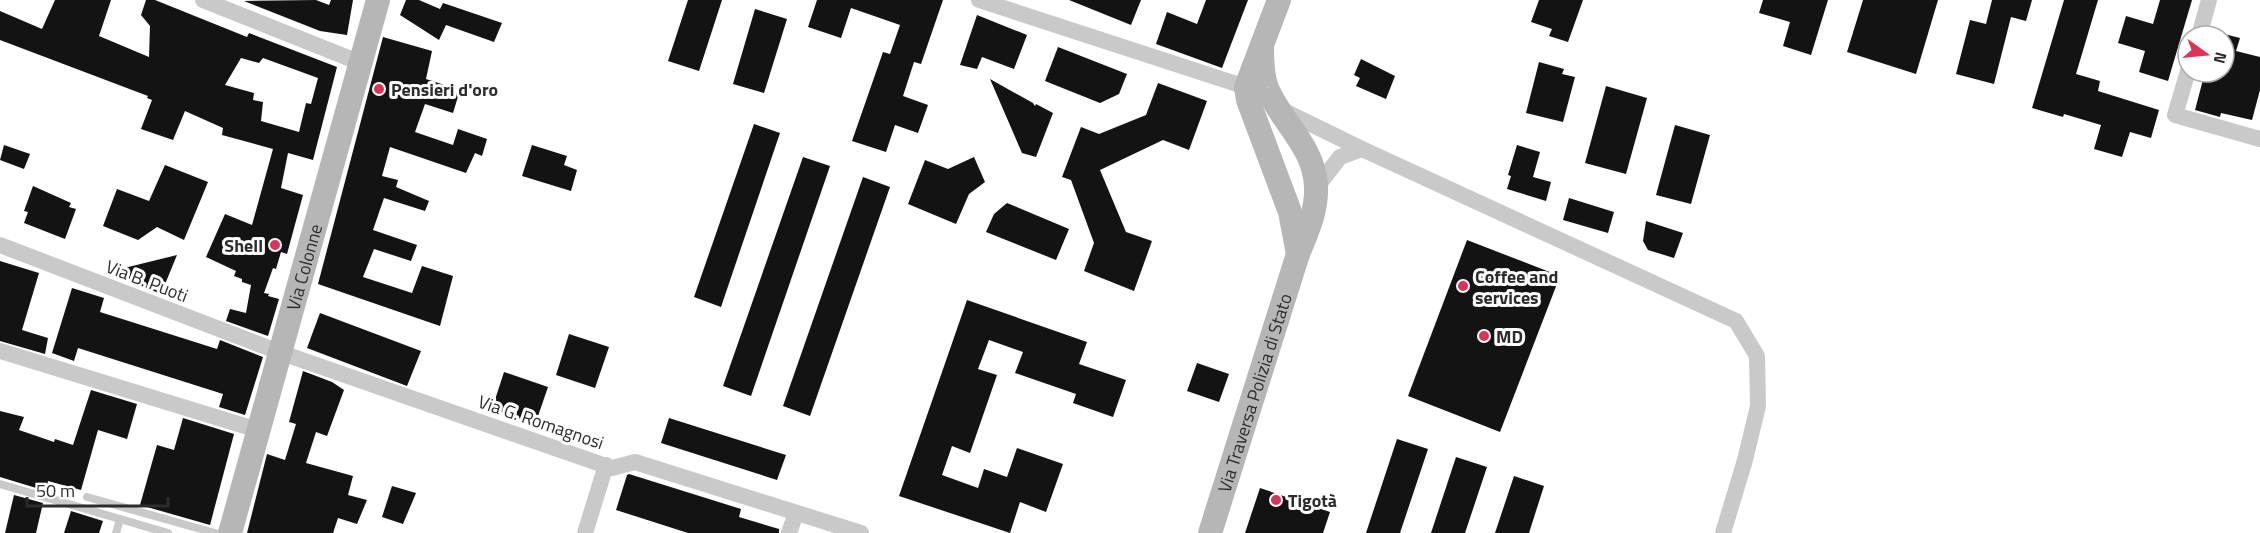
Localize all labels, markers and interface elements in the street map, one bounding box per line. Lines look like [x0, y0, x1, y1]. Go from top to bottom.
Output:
north arrow [2176, 24, 2236, 84]
text: N [2207, 49, 2234, 66]
place label: Pensieri d'oro [391, 76, 498, 103]
marker: Pensieri d'oro [372, 82, 386, 96]
street label: Via Colonne [279, 221, 329, 313]
place label: Shell [224, 232, 263, 259]
marker: Shell [268, 238, 282, 252]
street label: Via B. Puoti [102, 253, 192, 309]
place label: Coffee and services [1475, 263, 1558, 311]
marker: Coffee and services [1456, 279, 1470, 293]
street label: Via Traversa Polizia di Stato [1210, 290, 1298, 496]
place label: MD [1496, 323, 1523, 350]
marker: MD [1477, 329, 1491, 343]
street label: Via G. Romagnosi [474, 388, 608, 456]
scale bar [27, 470, 168, 508]
text: 50 m [36, 477, 75, 504]
place label: Tigotà [1288, 487, 1337, 514]
marker: Tigotà [1269, 493, 1283, 507]

